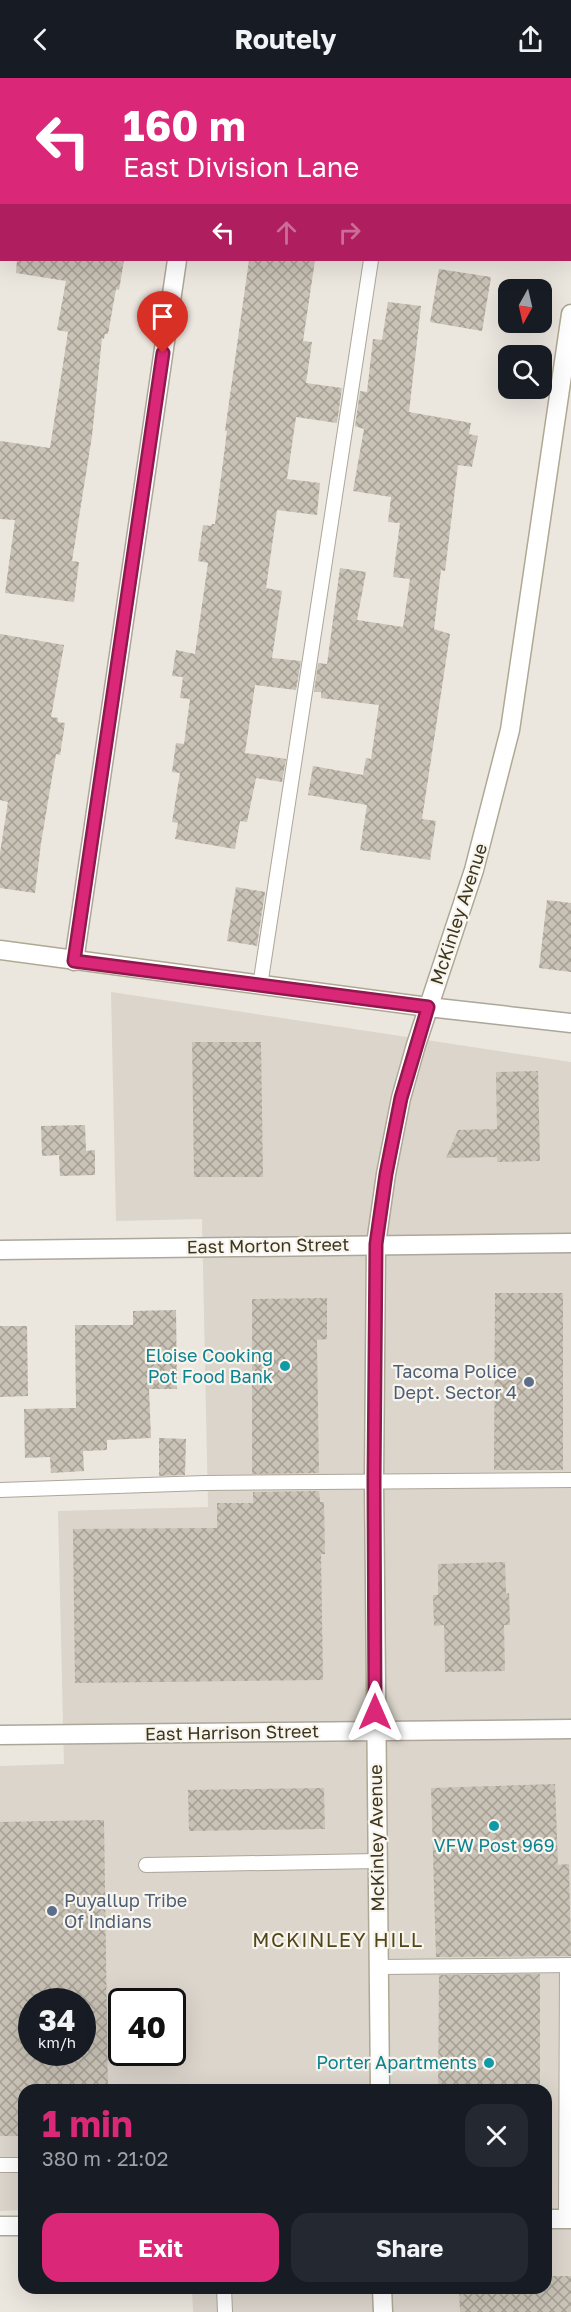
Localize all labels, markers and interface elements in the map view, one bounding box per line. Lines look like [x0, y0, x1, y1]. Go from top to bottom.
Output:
icon: back [24, 23, 57, 56]
text: Routely [234, 23, 337, 55]
icon: share [514, 23, 547, 56]
text: 160 m [123, 100, 246, 150]
icon: left [24, 102, 102, 180]
text: East Division Lane [123, 151, 359, 183]
icon: left [207, 216, 240, 249]
icon: ahead [270, 216, 303, 249]
icon: right [333, 216, 366, 249]
north arrow [498, 279, 552, 333]
map controls [498, 279, 552, 399]
pin [137, 291, 188, 353]
icon: arrive [146, 300, 179, 333]
button: search [498, 345, 552, 399]
street label: McKinley Avenue [425, 840, 491, 987]
street label: East Morton Street [186, 1233, 350, 1257]
place label: Eloise Cooking Pot Food Bank [145, 1344, 273, 1387]
marker: Eloise Cooking Pot Food Bank [278, 1359, 292, 1373]
place label: Tacoma Police Dept. Sector 4 [393, 1360, 517, 1403]
marker: Tacoma Police Dept. Sector 4 [522, 1375, 536, 1389]
position arrow [343, 1680, 407, 1744]
street label: East Harrison Street [145, 1719, 319, 1745]
street label: McKinley Avenue [364, 1764, 388, 1912]
marker: VFW Post 969 [487, 1819, 501, 1833]
place label: VFW Post 969 [433, 1834, 555, 1856]
place label: Puyallup Tribe Of Indians [64, 1889, 187, 1932]
marker: Puyallup Tribe Of Indians [45, 1904, 59, 1918]
district label: MCKINLEY HILL [252, 1927, 424, 1951]
speed limit sign: 40 [108, 1988, 186, 2066]
text: 34 [38, 2002, 76, 2038]
text: km/h [38, 2033, 76, 2051]
place label: Porter Apartments [316, 2051, 477, 2073]
marker: Porter Apartments [482, 2056, 496, 2070]
text: 1 min [42, 2102, 133, 2145]
button: close [465, 2104, 528, 2167]
text: 380 m · 21:02 [42, 2146, 168, 2170]
button: Exit [42, 2213, 279, 2282]
button: Share [291, 2213, 528, 2282]

